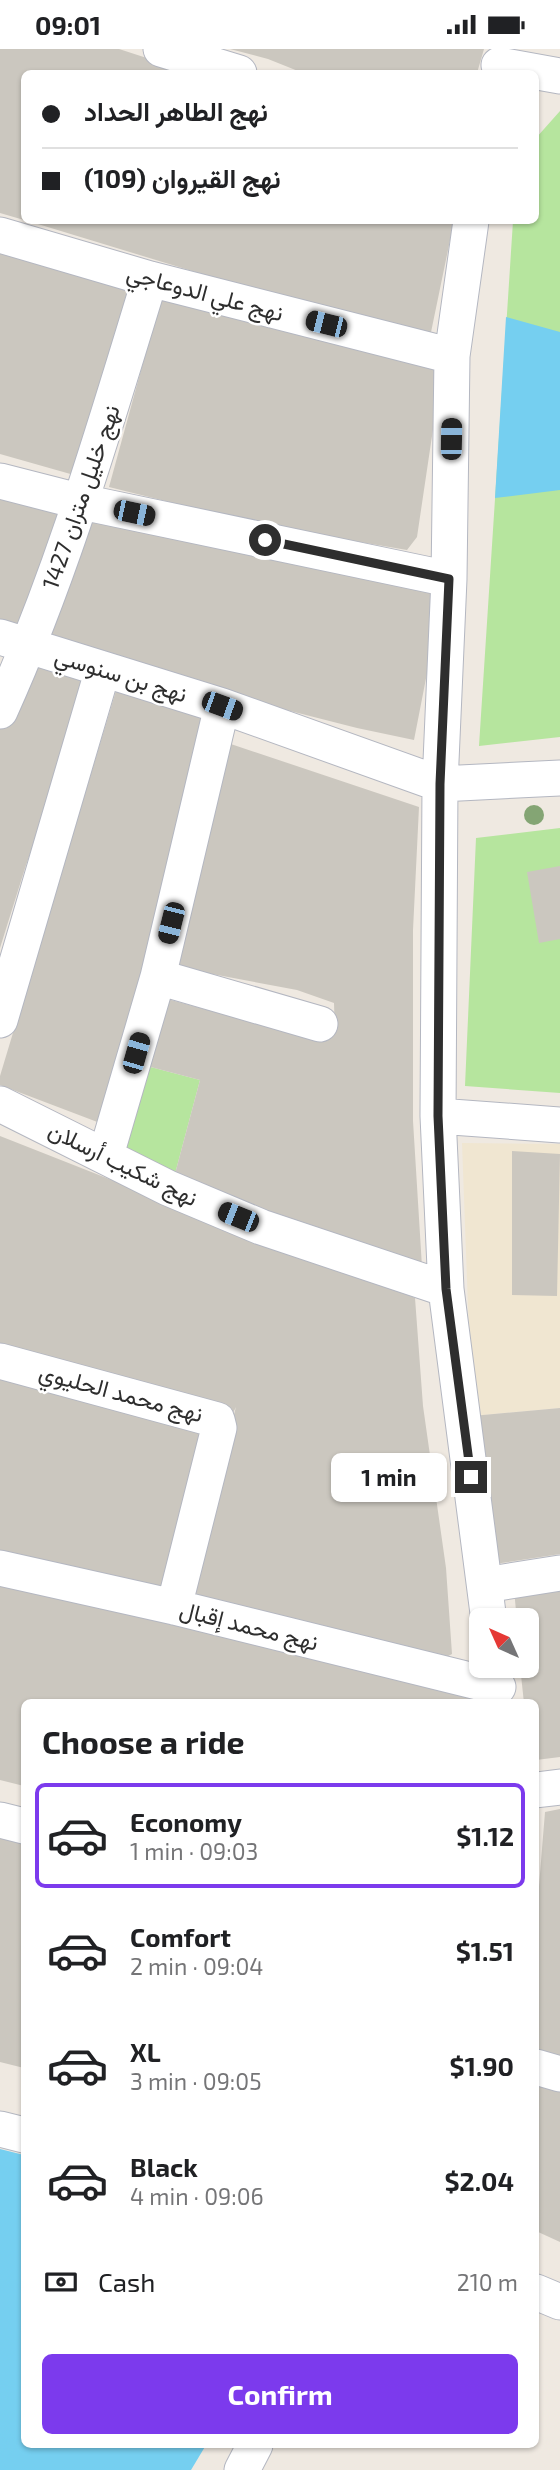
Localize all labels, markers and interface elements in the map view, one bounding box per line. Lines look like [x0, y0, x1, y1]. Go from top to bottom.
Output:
text: 09:01 [35, 9, 101, 40]
text: نهج الطاهر الحداد [84, 95, 268, 126]
text: نهج القيروان (109) [84, 162, 281, 193]
street label: نهج علي الدوعاجي [122, 258, 287, 332]
car [304, 309, 349, 339]
street label: نهج خليل متران 1427 [35, 401, 128, 594]
car [441, 418, 462, 460]
car [112, 498, 157, 528]
route start [249, 524, 281, 556]
street label: نهج بن سنوسي [50, 641, 191, 713]
car [199, 689, 246, 723]
car [156, 900, 187, 946]
car [121, 1030, 152, 1076]
street label: نهج شكيب أرسلان [43, 1115, 203, 1214]
car [215, 1199, 262, 1235]
street label: نهج محمد الحليوي [35, 1357, 206, 1433]
callout: 1 min [331, 1453, 447, 1501]
route end [455, 1461, 487, 1493]
text: 1 min [361, 1463, 417, 1491]
street label: نهج محمد إقبال [176, 1594, 322, 1659]
north arrow [469, 1608, 539, 1678]
map controls [469, 1608, 539, 1678]
text: Choose a ride [42, 1722, 245, 1760]
icon: car [46, 1804, 109, 1867]
text: Economy [130, 1806, 242, 1837]
text: $1.12 [456, 1820, 514, 1851]
text: 1 min · 09:03 [130, 1837, 258, 1865]
icon: car [46, 1919, 109, 1982]
text: Comfort [130, 1921, 231, 1952]
text: $1.51 [456, 1935, 514, 1966]
text: 2 min · 09:04 [130, 1952, 263, 1980]
icon: car [46, 2034, 109, 2097]
text: XL [130, 2036, 161, 2067]
text: $1.90 [450, 2050, 514, 2081]
text: 3 min · 09:05 [130, 2067, 261, 2095]
icon: car [46, 2149, 109, 2212]
text: Black [130, 2151, 198, 2182]
text: $2.04 [445, 2165, 514, 2196]
text: 4 min · 09:06 [130, 2182, 264, 2210]
icon: cash [42, 2263, 80, 2301]
text: Cash [98, 2266, 155, 2297]
text: 210 m [457, 2268, 518, 2296]
button: Confirm [42, 2354, 518, 2434]

